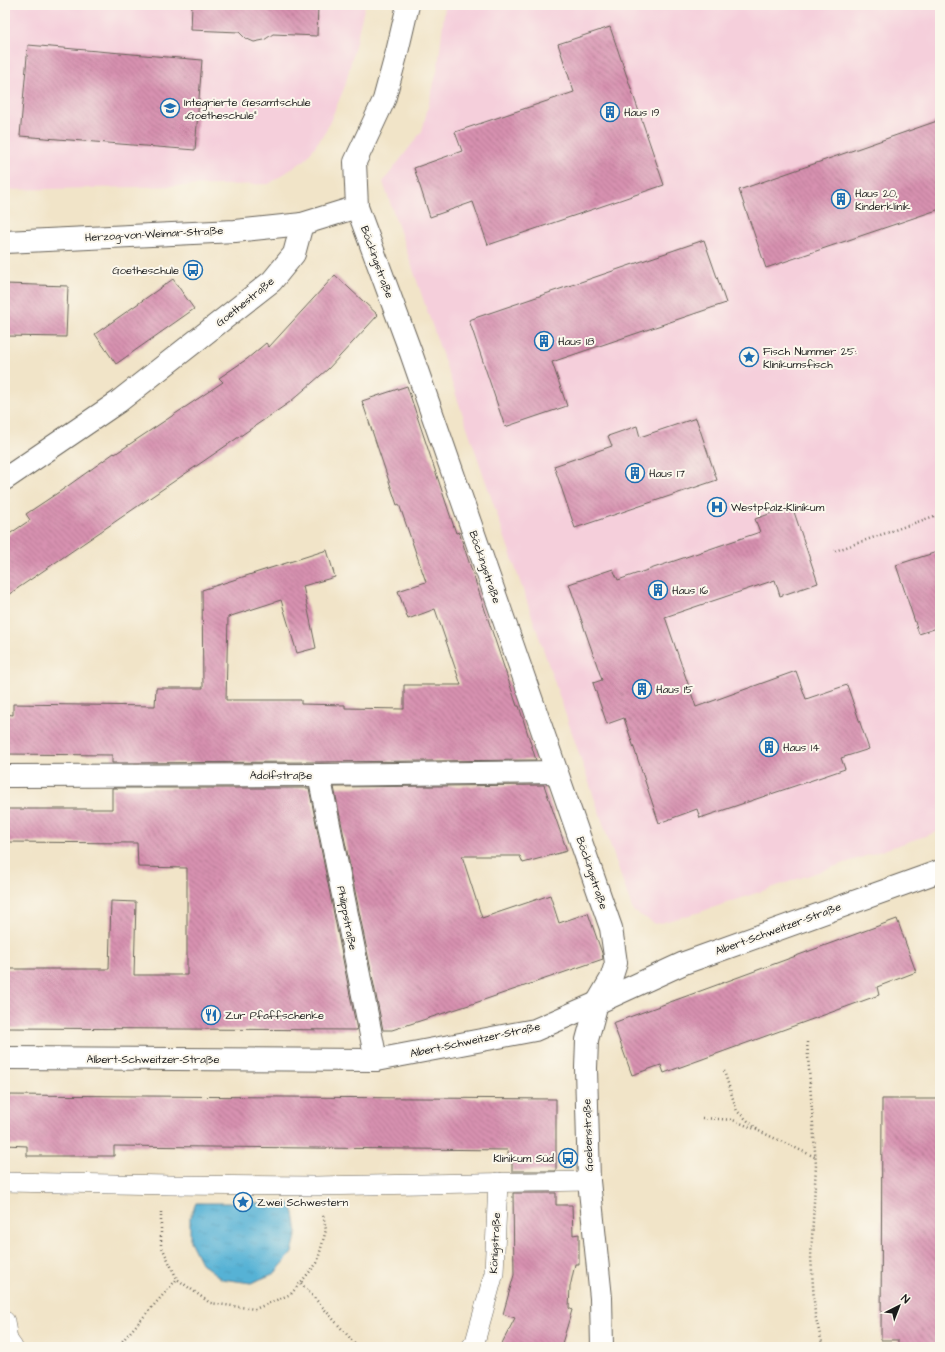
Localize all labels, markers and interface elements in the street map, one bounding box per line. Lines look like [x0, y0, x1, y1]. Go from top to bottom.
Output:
place label: Integrierte Gesamtschule „Goetheschule“ [184, 95, 311, 123]
school or university icon: Integrierte Gesamtschule „Goetheschule“ [159, 97, 181, 119]
building icon: Haus 19 [599, 101, 621, 123]
place label: Haus 19 [624, 105, 659, 120]
place label: Haus 20, Kinderklinik [855, 186, 911, 214]
building icon: Haus 20, Kinderklinik [830, 188, 852, 210]
street label: Herzog-von-Weimar-Straße [84, 223, 224, 246]
street label: Böckingstraße [356, 224, 397, 301]
bus stop icon: Goetheschule [182, 259, 204, 281]
place label: Goetheschule [112, 263, 179, 278]
street label: Goethestraße [213, 274, 277, 330]
building icon: Haus 18 [533, 330, 555, 352]
place label: Haus 18 [558, 334, 594, 349]
place label: Fisch Nummer 25: Klinikumsfisch [763, 344, 857, 372]
place icon: Fisch Nummer 25: Klinikumsfisch [738, 346, 760, 368]
building icon: Haus 17 [624, 462, 646, 484]
place label: Haus 17 [649, 466, 685, 481]
hospital icon: Westpfalz-Klinikum [706, 496, 728, 518]
place label: Westpfalz-Klinikum [731, 500, 825, 515]
street label: Böckingstraße [465, 529, 504, 606]
building icon: Haus 16 [647, 579, 669, 601]
place label: Haus 16 [672, 583, 708, 598]
building icon: Haus 15 [631, 678, 653, 700]
place label: Haus 15 [656, 682, 693, 697]
building icon: Haus 14 [758, 736, 780, 758]
place label: Haus 14 [783, 740, 820, 755]
street label: Adolfstraße [250, 768, 312, 783]
street label: Böckingstraße [572, 835, 611, 912]
street label: Philippstraße [333, 885, 361, 951]
street label: Albert-Schweitzer-Straße [713, 899, 843, 959]
restaurant icon: Zur Pfaffschenke [200, 1004, 222, 1026]
place label: Zur Pfaffschenke [225, 1008, 324, 1023]
street label: Albert-Schweitzer-Straße [408, 1019, 542, 1061]
street label: Albert-Schweitzer-Straße [86, 1052, 220, 1067]
street label: Goebenstraße [579, 1098, 597, 1172]
bus stop icon: Klinikum Süd [557, 1147, 579, 1169]
place label: Klinikum Süd [493, 1151, 554, 1166]
place icon: Zwei Schwestern [232, 1191, 254, 1213]
place label: Zwei Schwestern [257, 1195, 349, 1210]
street label: Königstraße [486, 1212, 505, 1274]
north arrow [879, 1286, 919, 1326]
text: N [898, 1291, 913, 1307]

